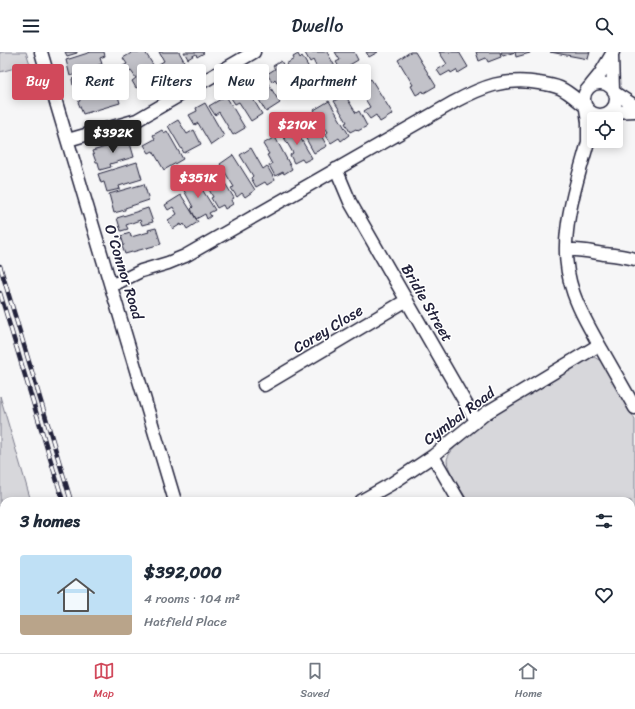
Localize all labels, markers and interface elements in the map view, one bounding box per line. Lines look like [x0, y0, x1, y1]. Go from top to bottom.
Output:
text: Dwello [292, 10, 343, 42]
icon: menu [20, 15, 42, 37]
icon: search [593, 15, 615, 37]
chip: Buy [12, 64, 64, 100]
chip: Rent [72, 64, 129, 100]
chip: Filters [137, 64, 206, 100]
chip: New [214, 64, 269, 100]
chip: Apartment [277, 64, 371, 100]
pin: $210K [269, 112, 325, 146]
map controls [587, 112, 623, 148]
button: locate [587, 112, 623, 148]
text: $210K [278, 113, 316, 136]
pin: $392K [85, 120, 141, 154]
text: $392K [93, 121, 133, 144]
pin: $351K [170, 165, 226, 199]
text: $351K [179, 166, 217, 189]
street label: O'Connor Road [97, 221, 151, 324]
street label: Bridie Street [394, 259, 460, 347]
street label: Corey Close [288, 298, 368, 360]
street label: Cymbal Road [417, 380, 501, 452]
text: 3 homes [20, 506, 80, 536]
icon: filters [593, 510, 615, 532]
text: $392,000 [144, 557, 222, 587]
icon: home [52, 571, 100, 619]
icon: heart [593, 584, 615, 606]
text: 4 rooms · 104 m² [144, 587, 240, 610]
text: Hatfield Place [144, 610, 227, 633]
tab: Map [93, 660, 115, 703]
tab: Saved [300, 660, 329, 703]
tab: Home [515, 660, 542, 703]

